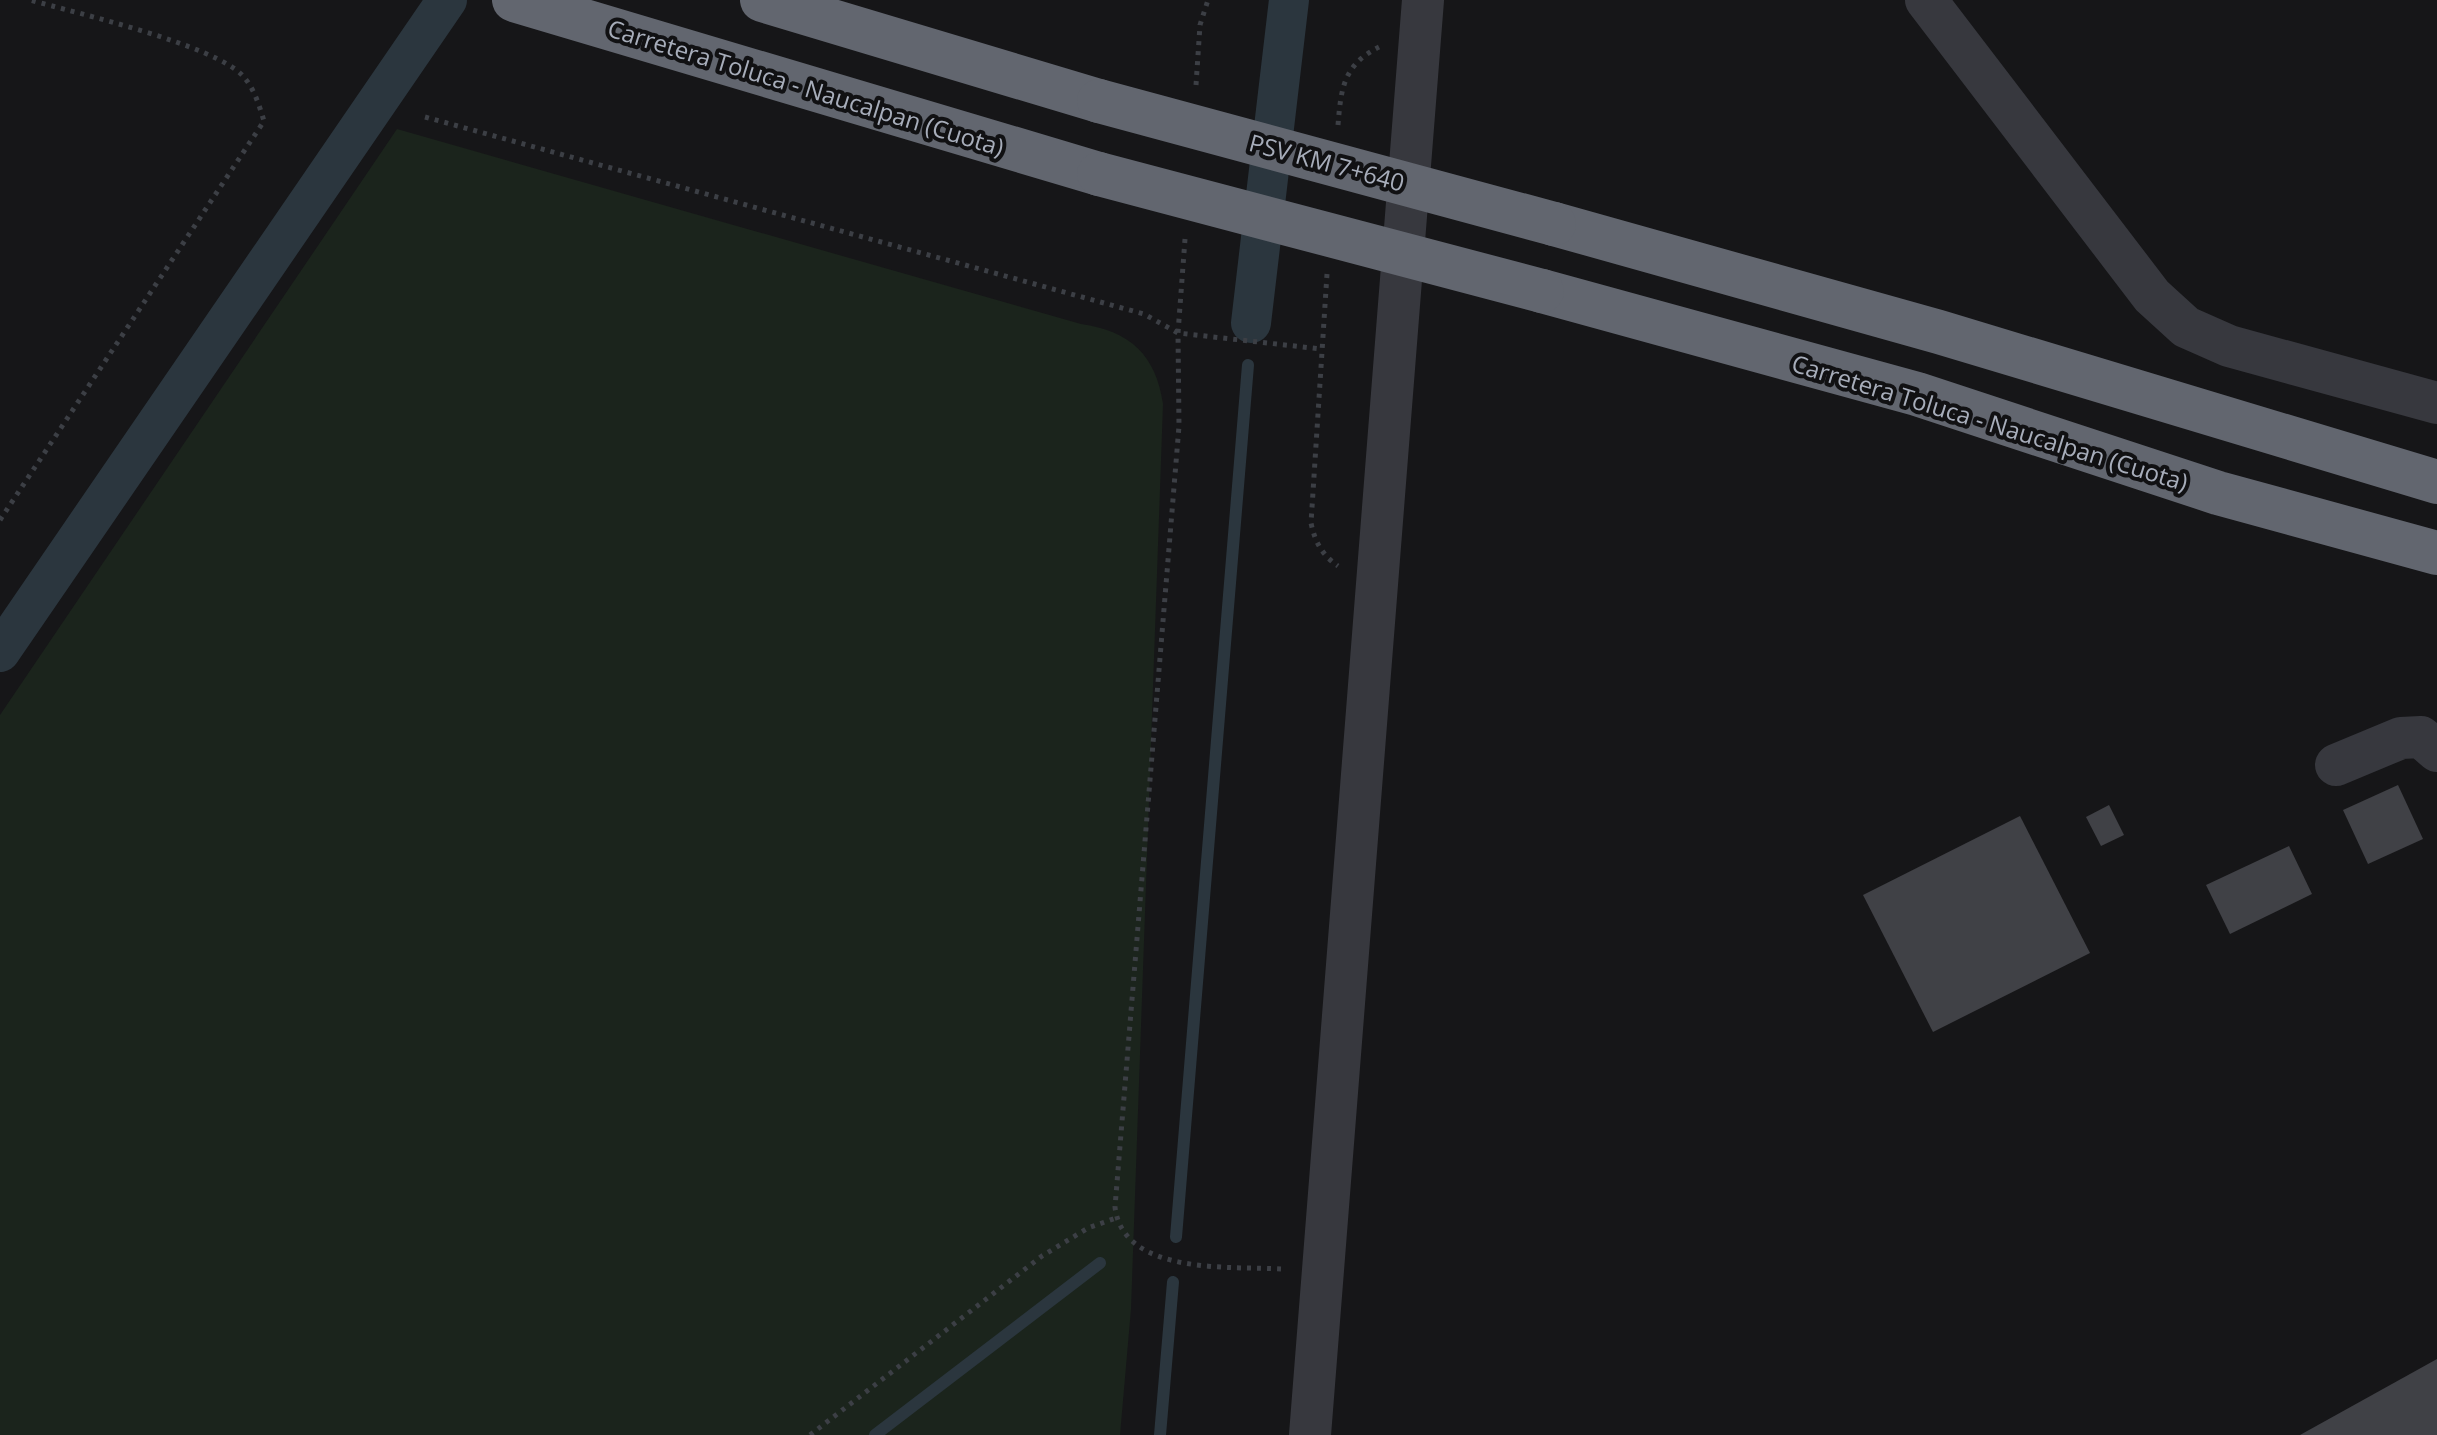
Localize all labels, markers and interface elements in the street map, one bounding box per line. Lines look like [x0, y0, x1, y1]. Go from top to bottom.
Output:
street label: Carretera Toluca - Naucalpan (Cuota) [604, 11, 1008, 163]
street label: PSV KM 7+640 [1246, 125, 1408, 199]
street label: Carretera Toluca - Naucalpan (Cuota) [1788, 346, 2192, 498]

